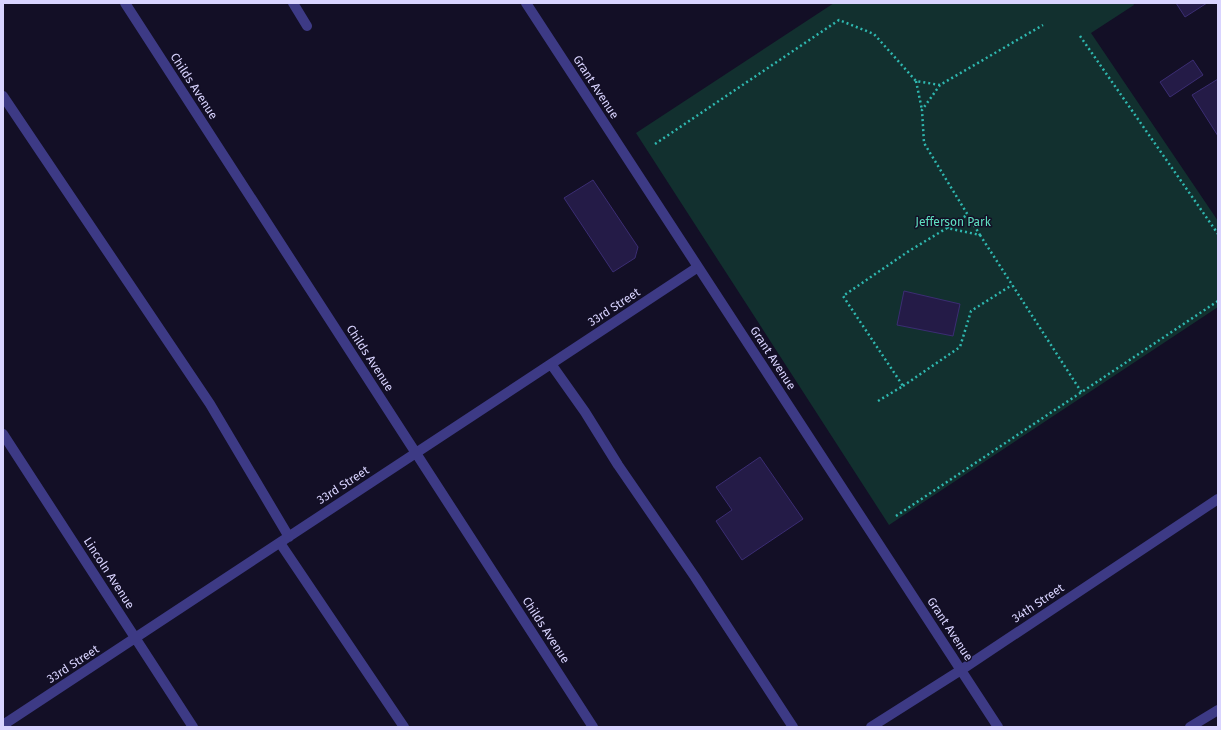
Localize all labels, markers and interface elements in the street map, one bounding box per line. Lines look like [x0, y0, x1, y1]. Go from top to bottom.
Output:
street label: Childs Avenue [167, 50, 221, 122]
street label: Grant Avenue [570, 53, 622, 121]
park label: Jefferson Park [915, 215, 992, 229]
street label: 33rd Street [585, 285, 643, 329]
street label: Childs Avenue [343, 322, 397, 394]
street label: Grant Avenue [747, 324, 799, 392]
street label: 33rd Street [314, 463, 372, 507]
street label: Lincoln Avenue [81, 535, 137, 611]
street label: 34th Street [1009, 580, 1067, 625]
street label: Childs Avenue [519, 594, 573, 666]
street label: Grant Avenue [924, 595, 976, 663]
street label: 33rd Street [44, 642, 102, 686]

